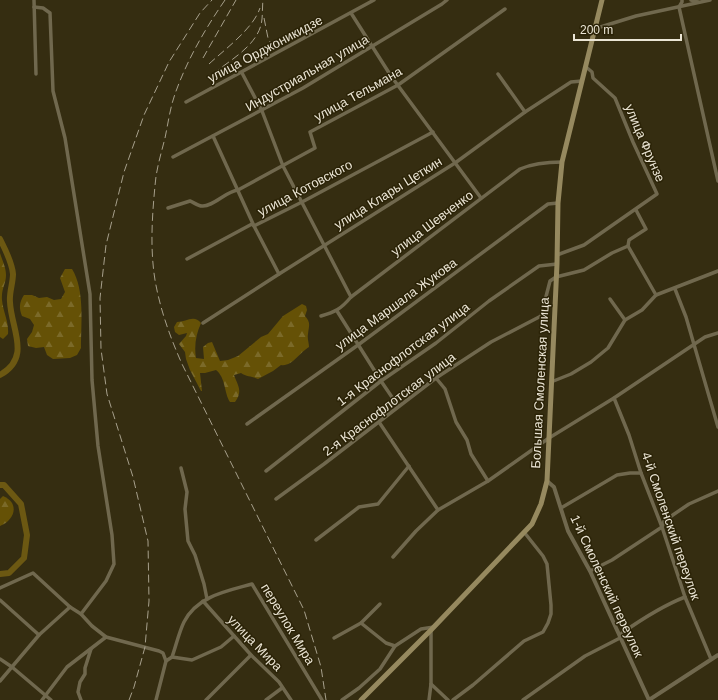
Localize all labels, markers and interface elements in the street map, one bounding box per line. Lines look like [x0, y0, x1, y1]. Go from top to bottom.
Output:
street label: улица Орджоникидзе [205, 12, 325, 86]
scale bar [574, 16, 681, 42]
text: 200 m [580, 23, 613, 37]
street label: Индустриальная улица [243, 31, 372, 114]
street label: улица Тельмана [311, 63, 405, 124]
street label: улица Фрунзе [622, 102, 668, 184]
street label: улица Клары Цеткин [331, 154, 445, 232]
street label: улица Котовского [255, 157, 355, 219]
street label: улица Шевченко [388, 187, 476, 259]
street label: улица Маршала Жукова [332, 254, 460, 353]
street label: Большая Смоленская улица [528, 296, 552, 469]
street label: 1-я Краснофлотская улица [334, 299, 473, 409]
street label: 2-я Краснофлотская улица [320, 349, 459, 459]
street label: 4-й Смоленский переулок [639, 450, 704, 602]
street label: 1-й Смоленский переулок [567, 512, 647, 660]
street label: переулок Мира [258, 581, 318, 668]
street label: улица Мира [225, 612, 286, 675]

